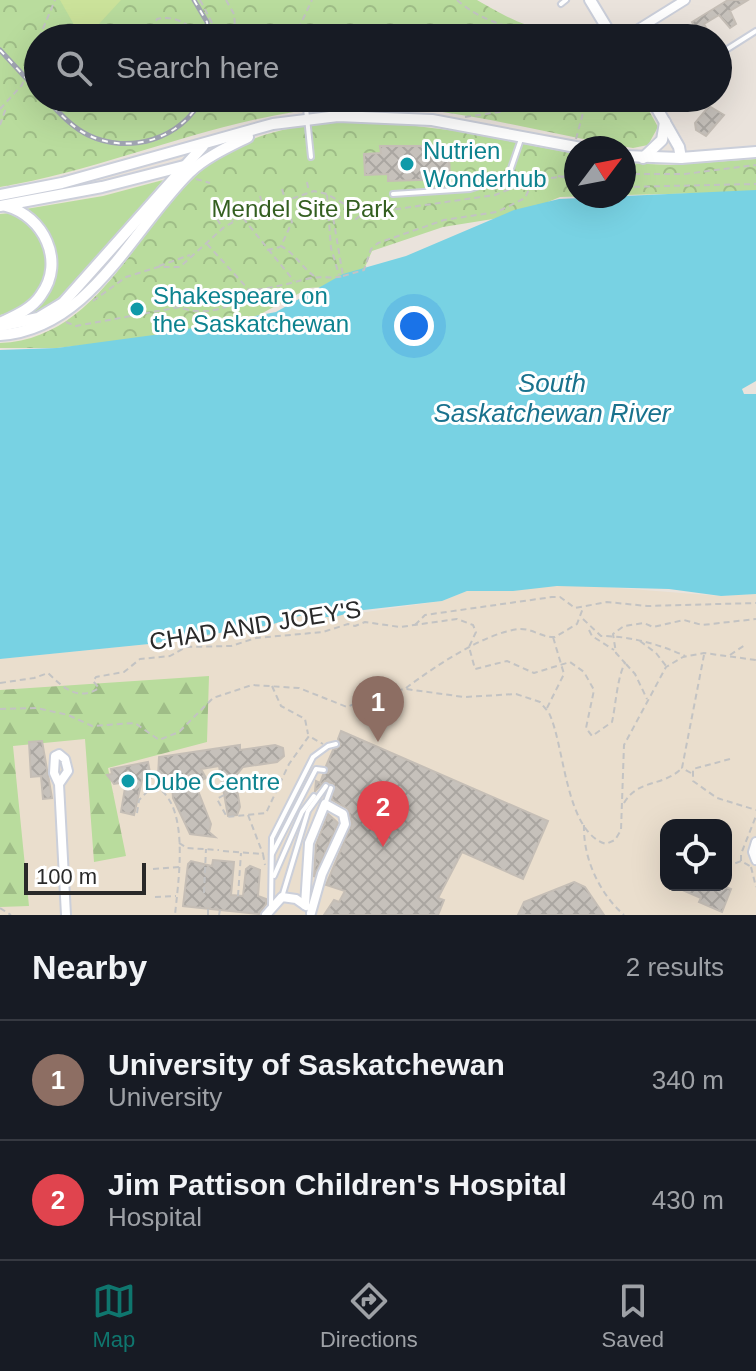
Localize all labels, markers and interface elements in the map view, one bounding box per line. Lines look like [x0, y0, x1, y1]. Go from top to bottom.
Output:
search box [24, 24, 732, 112]
icon: search [52, 46, 96, 90]
text: Search here [116, 51, 279, 84]
north arrow [564, 136, 636, 208]
place label: Nutrien Wonderhub [423, 137, 547, 192]
marker: Nutrien Wonderhub [398, 155, 416, 173]
park label: Mendel Site Park [212, 195, 395, 222]
place label: Shakespeare on the Saskatchewan [153, 282, 349, 337]
marker: Shakespeare on the Saskatchewan [128, 300, 146, 318]
your location [394, 306, 434, 346]
water label: South Saskatchewan River [434, 368, 672, 428]
street label: CHAD AND JOEY'S [147, 595, 363, 655]
pin: 1 [352, 676, 404, 742]
place label: Dube Centre [144, 768, 280, 795]
marker: Dube Centre [119, 772, 137, 790]
pin: 2 [357, 781, 409, 847]
map controls [660, 819, 732, 891]
button: locate [660, 819, 732, 891]
scale bar [24, 859, 146, 895]
text: 100 m [36, 864, 97, 889]
text: Nearby [32, 948, 147, 986]
text: 2 results [626, 952, 724, 982]
text: University of Saskatchewan [108, 1048, 505, 1081]
text: 1 [51, 1065, 65, 1095]
text: 340 m [652, 1065, 724, 1095]
text: University [108, 1082, 222, 1112]
text: Jim Pattison Children's Hospital [108, 1168, 567, 1201]
text: 2 [51, 1185, 65, 1215]
text: 430 m [652, 1185, 724, 1215]
text: Hospital [108, 1202, 202, 1232]
tab: Map [92, 1279, 136, 1353]
tab: Directions [320, 1279, 418, 1353]
tab: Saved [602, 1279, 664, 1353]

